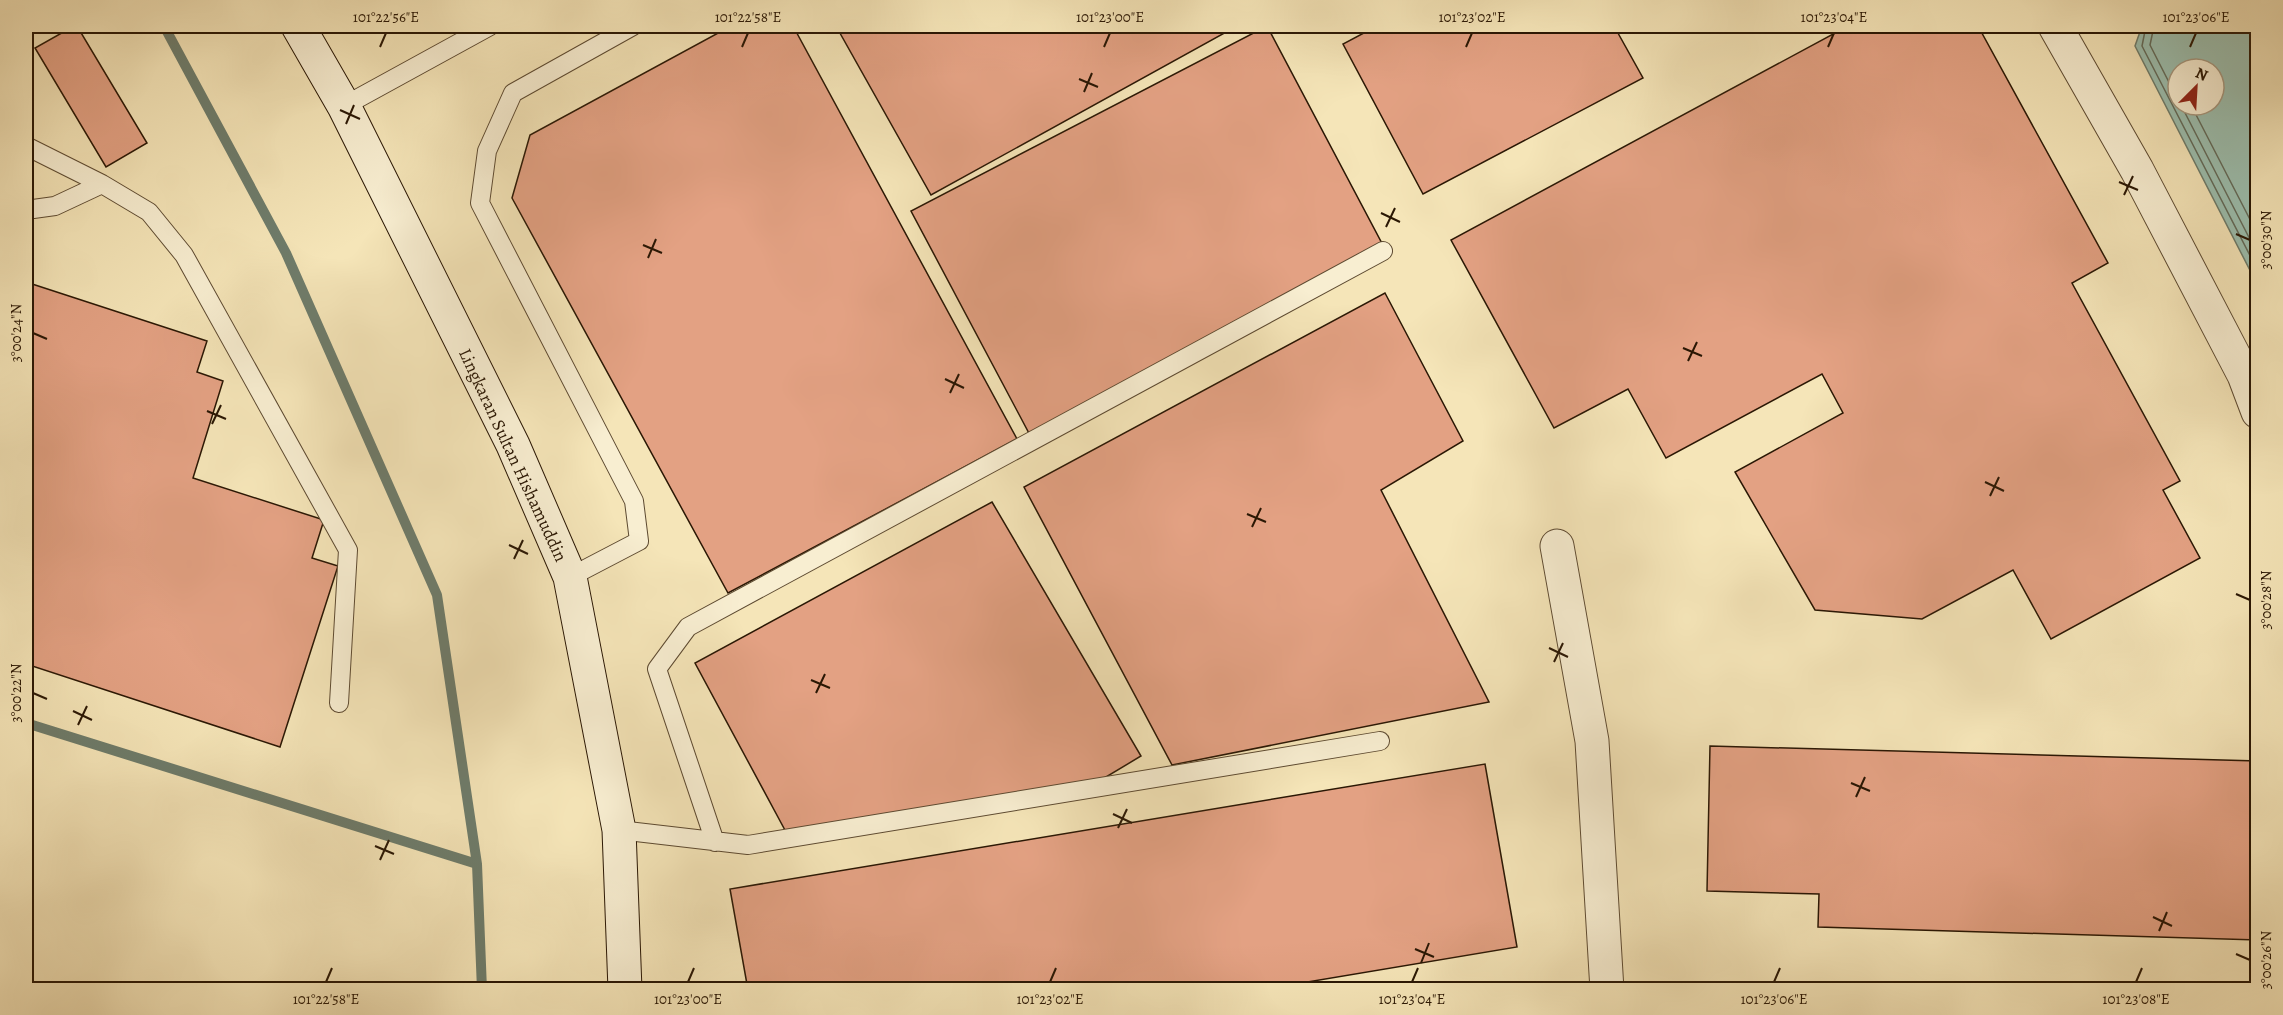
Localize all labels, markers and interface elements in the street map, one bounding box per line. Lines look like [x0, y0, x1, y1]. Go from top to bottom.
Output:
text: 101°22'56"E [353, 7, 419, 27]
text: 101°22'58"E [715, 7, 781, 27]
text: 101°23'00"E [1076, 7, 1144, 27]
text: 101°23'02"E [1438, 7, 1506, 27]
text: 101°23'04"E [1801, 7, 1867, 27]
text: 101°23'06"E [2162, 7, 2230, 27]
north arrow [2166, 57, 2226, 117]
text: N [2192, 62, 2212, 87]
text: 3°00'30"N [2256, 210, 2276, 269]
text: 3°00'24"N [6, 303, 26, 362]
street label: Lingkaran Sultan Hishamuddin [453, 344, 573, 566]
text: 3°00'28"N [2256, 570, 2276, 630]
text: 3°00'22"N [6, 663, 26, 722]
text: 3°00'26"N [2256, 930, 2276, 989]
text: 101°22'58"E [293, 989, 359, 1009]
text: 101°23'00"E [654, 989, 722, 1009]
text: 101°23'02"E [1016, 989, 1084, 1009]
text: 101°23'04"E [1379, 989, 1445, 1009]
text: 101°23'06"E [1740, 989, 1808, 1009]
text: 101°23'08"E [2102, 989, 2170, 1009]

